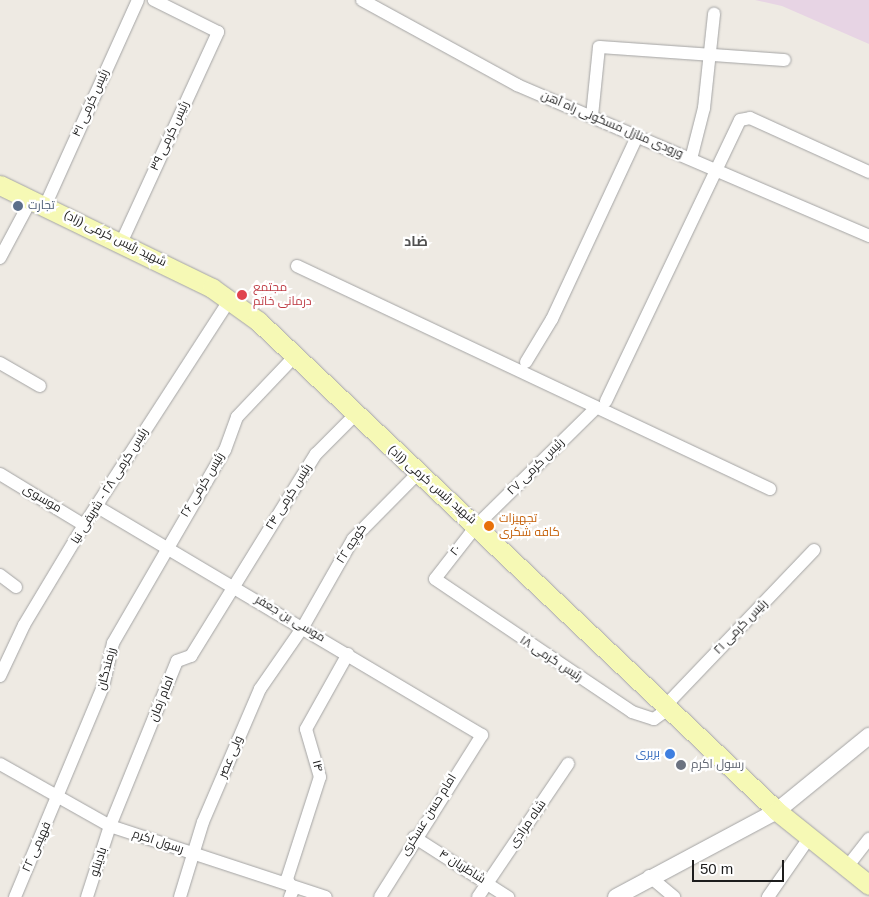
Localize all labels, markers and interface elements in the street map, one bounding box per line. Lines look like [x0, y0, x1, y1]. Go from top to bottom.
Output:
street label: رئیس کرمی ۴۱ [70, 67, 112, 139]
street label: ورودی منازل مسکونی راه آهن [539, 88, 685, 162]
street label: رئیس کرمی ۳۹ [148, 99, 192, 173]
place label: تجارت [28, 199, 55, 213]
marker: تجارت [12, 200, 24, 212]
street label: شهید رئیس کرمی (زاد) [61, 208, 169, 270]
district label: ضاد [404, 233, 428, 249]
place label: مجتمع درمانی خاتم [253, 281, 312, 309]
marker: مجتمع درمانی خاتم [235, 288, 249, 302]
street label: رئیس کرمی ۲۸ - شریفی نیا [68, 425, 152, 547]
street label: رئیس کرمی ۲۷ [504, 435, 568, 499]
street label: شهید رئیس کرمی (زاد) [385, 443, 479, 527]
street label: رئیس کرمی ۲۶ [178, 450, 228, 520]
street label: رئیس کرمی ۲۴ [263, 461, 315, 533]
street label: موسوی [20, 482, 64, 516]
place label: تجهیزات کافه شکری [499, 512, 560, 540]
marker: تجهیزات کافه شکری [483, 520, 495, 532]
street label: کوچه ۲۲ [334, 522, 370, 566]
street label: ۲۰ [447, 543, 465, 559]
street label: موسی بن جعفر [252, 592, 328, 646]
street label: رئیس کرمی ۲۱ [711, 596, 771, 658]
street label: رئیس کرمی ۱۸ [517, 633, 585, 685]
street label: رزمندگان [94, 646, 120, 692]
street label: امام زمان [146, 674, 178, 724]
street label: ولی عصر [216, 734, 246, 780]
place label: بربری [636, 747, 660, 761]
marker: بربری [664, 748, 676, 760]
street label: ۱۴ [309, 758, 325, 774]
place label: رسول اکرم [691, 758, 744, 772]
marker: رسول اکرم [675, 759, 687, 771]
street label: امام حسن عسکری [398, 772, 460, 858]
street label: شاه مرادی [506, 797, 550, 851]
street label: فهیمی ۲۲ [20, 820, 54, 874]
street label: رسول اکرم [130, 827, 186, 857]
street label: بادینلو [88, 846, 110, 878]
street label: شاطریان ۴ [436, 847, 488, 887]
scale bar [694, 850, 786, 882]
text: 50 m [700, 860, 733, 877]

